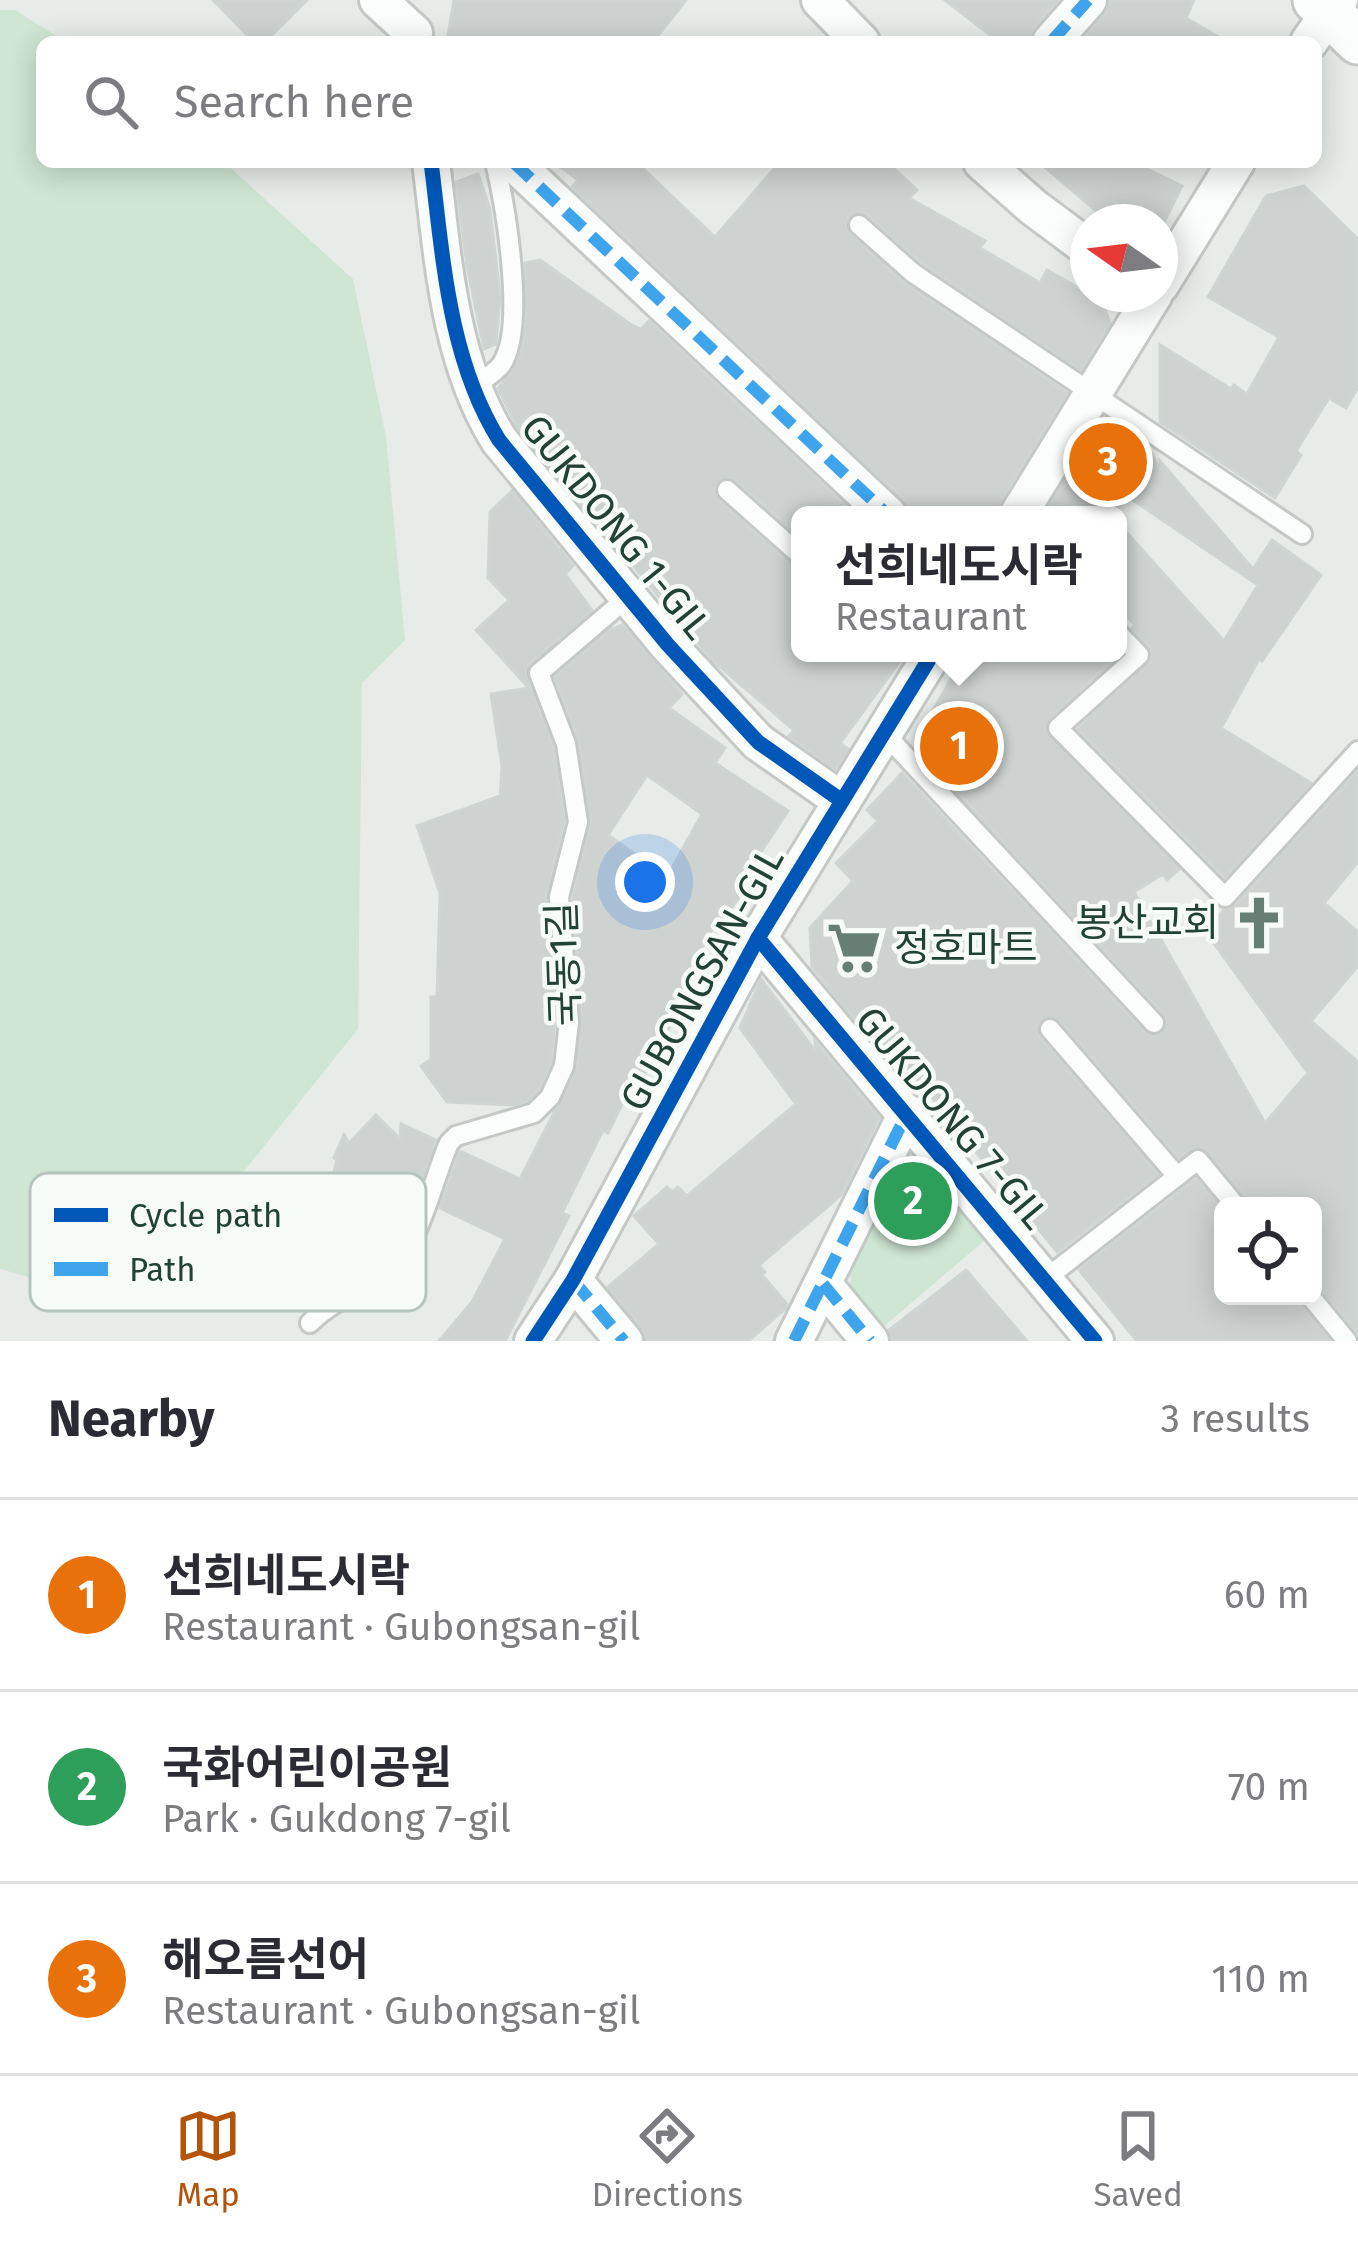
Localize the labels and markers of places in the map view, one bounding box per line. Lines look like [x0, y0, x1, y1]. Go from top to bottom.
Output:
pin: 3 [1069, 417, 1147, 507]
pin: 1 [920, 701, 998, 791]
church icon: 봉산교회 [1230, 894, 1288, 952]
place label: 봉산교회 [1075, 900, 1219, 946]
supermarket icon: 정호마트 [825, 919, 883, 977]
place label: 정호마트 [894, 925, 1038, 971]
pin: 2 [874, 1156, 952, 1246]

